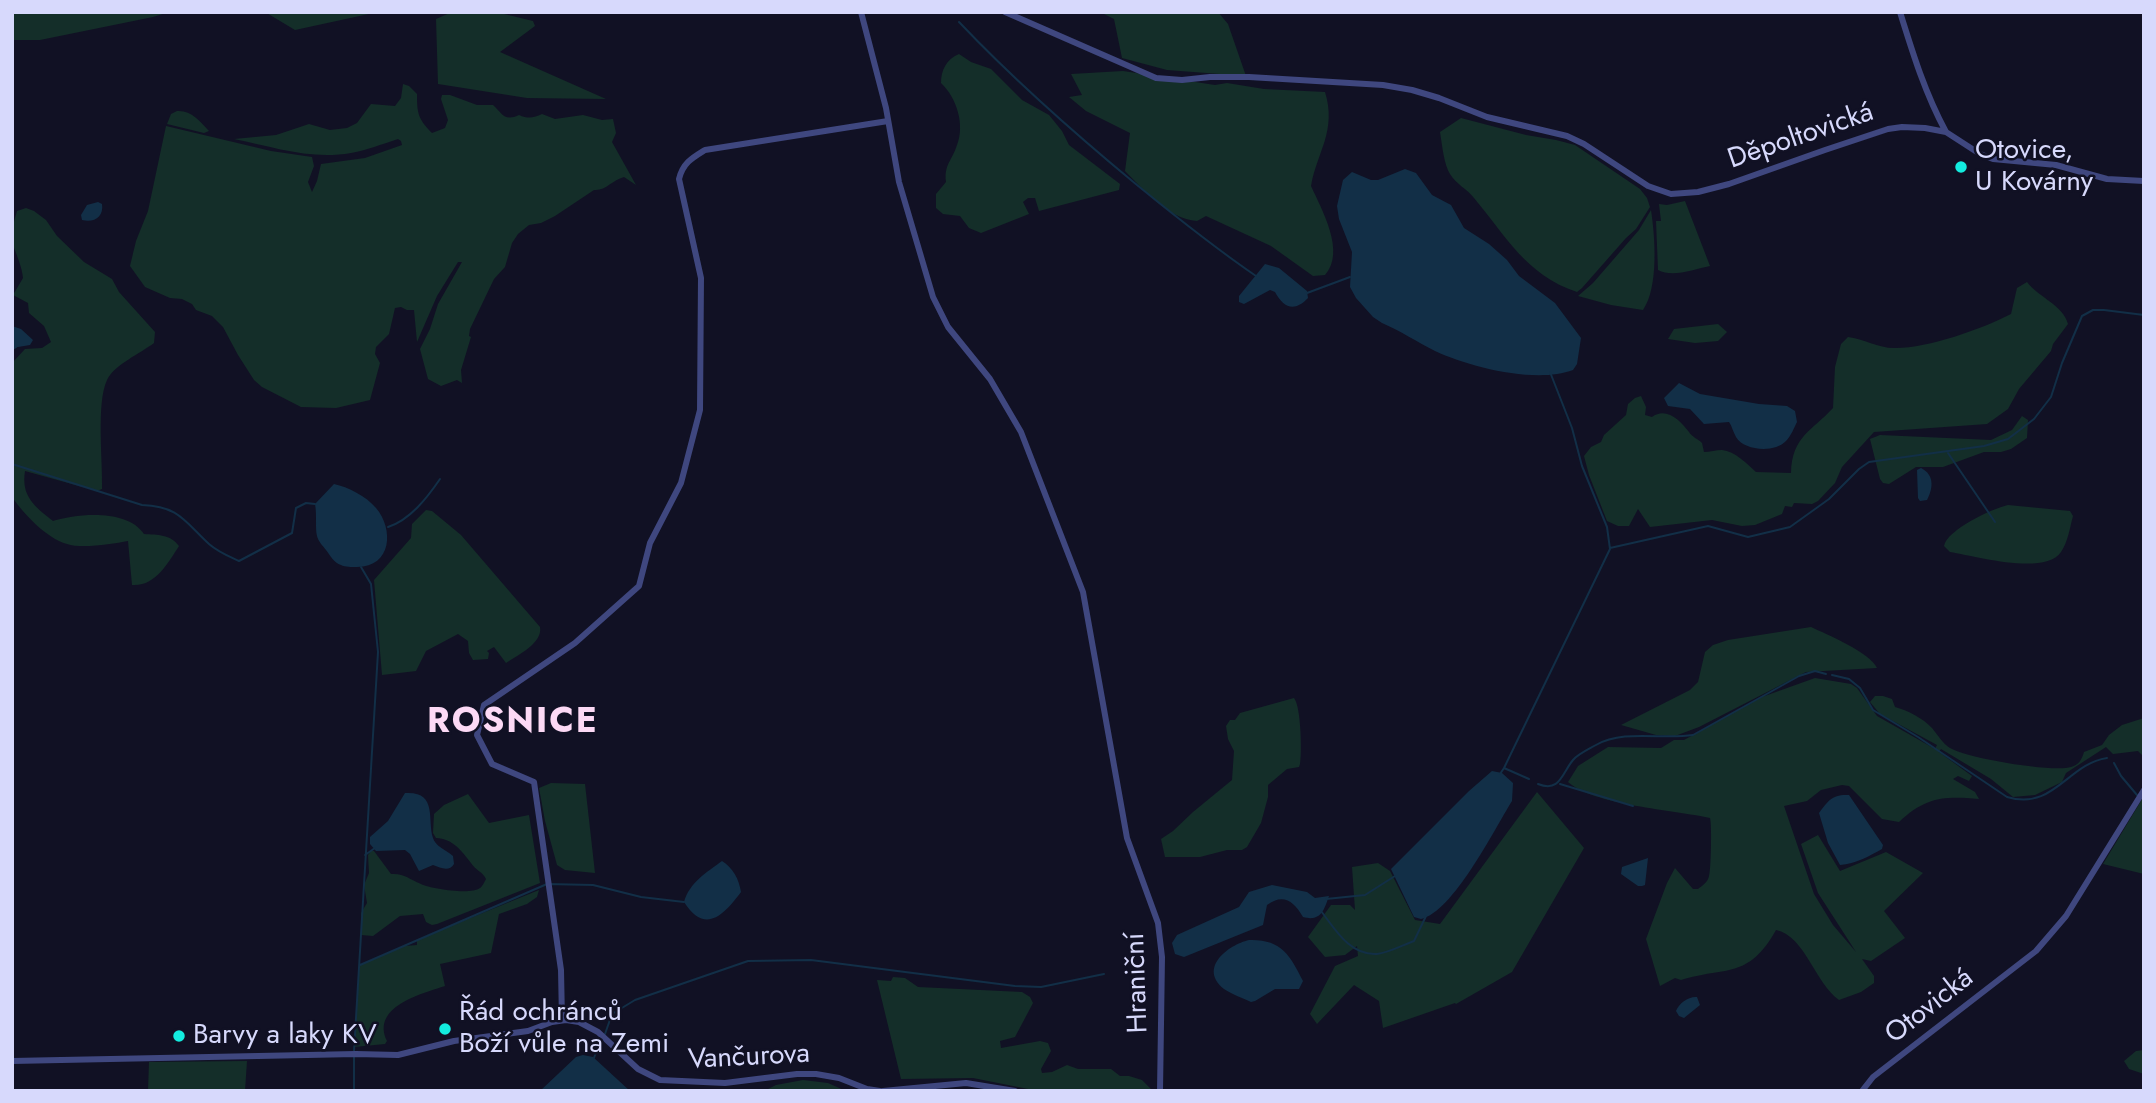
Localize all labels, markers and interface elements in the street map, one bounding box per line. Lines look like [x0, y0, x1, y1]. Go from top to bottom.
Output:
street label: Děpoltovická [1724, 96, 1878, 178]
place label: Otovice, U Kovárny [1975, 134, 2093, 200]
marker: Otovice, U Kovárny [1953, 159, 1969, 175]
district label: ROSNICE [428, 703, 598, 745]
street label: Hraniční [1119, 932, 1157, 1034]
street label: Otovická [1879, 962, 1981, 1052]
place label: Řád ochránců Boží vůle na Zemi [459, 996, 669, 1062]
place label: Barvy a laky KV [193, 1019, 377, 1053]
marker: Řád ochránců Boží vůle na Zemi [437, 1021, 453, 1037]
marker: Barvy a laky KV [171, 1028, 187, 1044]
street label: Vančurova [687, 1038, 811, 1078]

